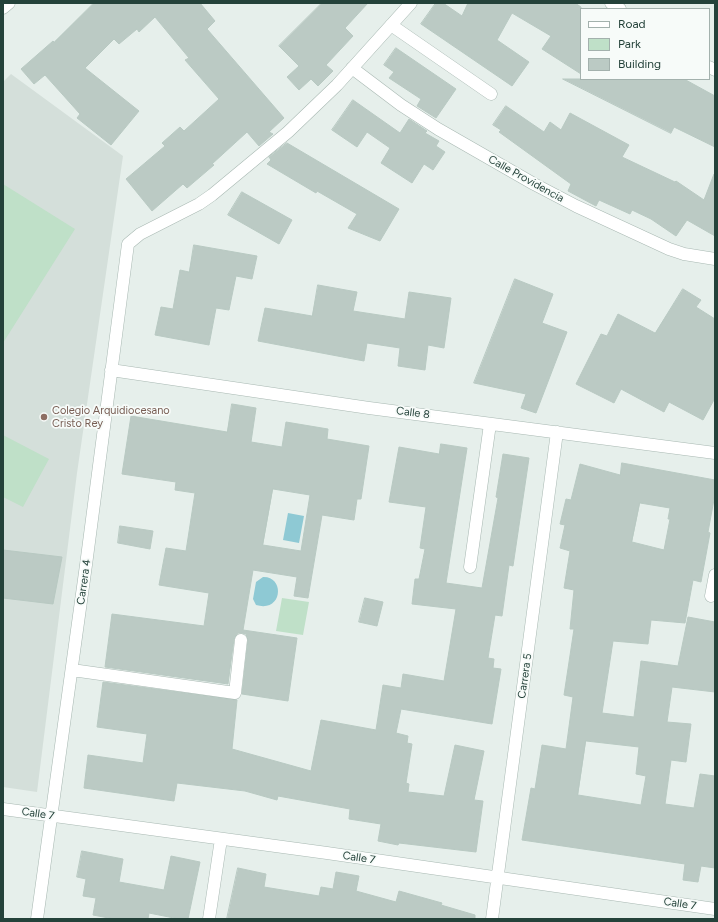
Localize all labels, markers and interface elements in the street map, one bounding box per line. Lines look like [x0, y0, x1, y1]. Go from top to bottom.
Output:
legend [580, 8, 710, 80]
text: Road [618, 17, 646, 31]
text: Park [618, 37, 641, 51]
text: Building [618, 57, 661, 71]
street label: Calle Providencia [486, 153, 566, 205]
place label: Colegio Arquidiocesano Cristo Rey [52, 404, 170, 430]
street label: Calle 8 [395, 404, 431, 422]
marker: Colegio Arquidiocesano Cristo Rey [39, 412, 49, 422]
street label: Carrera 4 [74, 558, 94, 606]
street label: Carrera 5 [515, 653, 535, 699]
street label: Calle 7 [21, 805, 55, 823]
street label: Calle 7 [342, 849, 376, 867]
street label: Calle 7 [663, 895, 697, 913]

